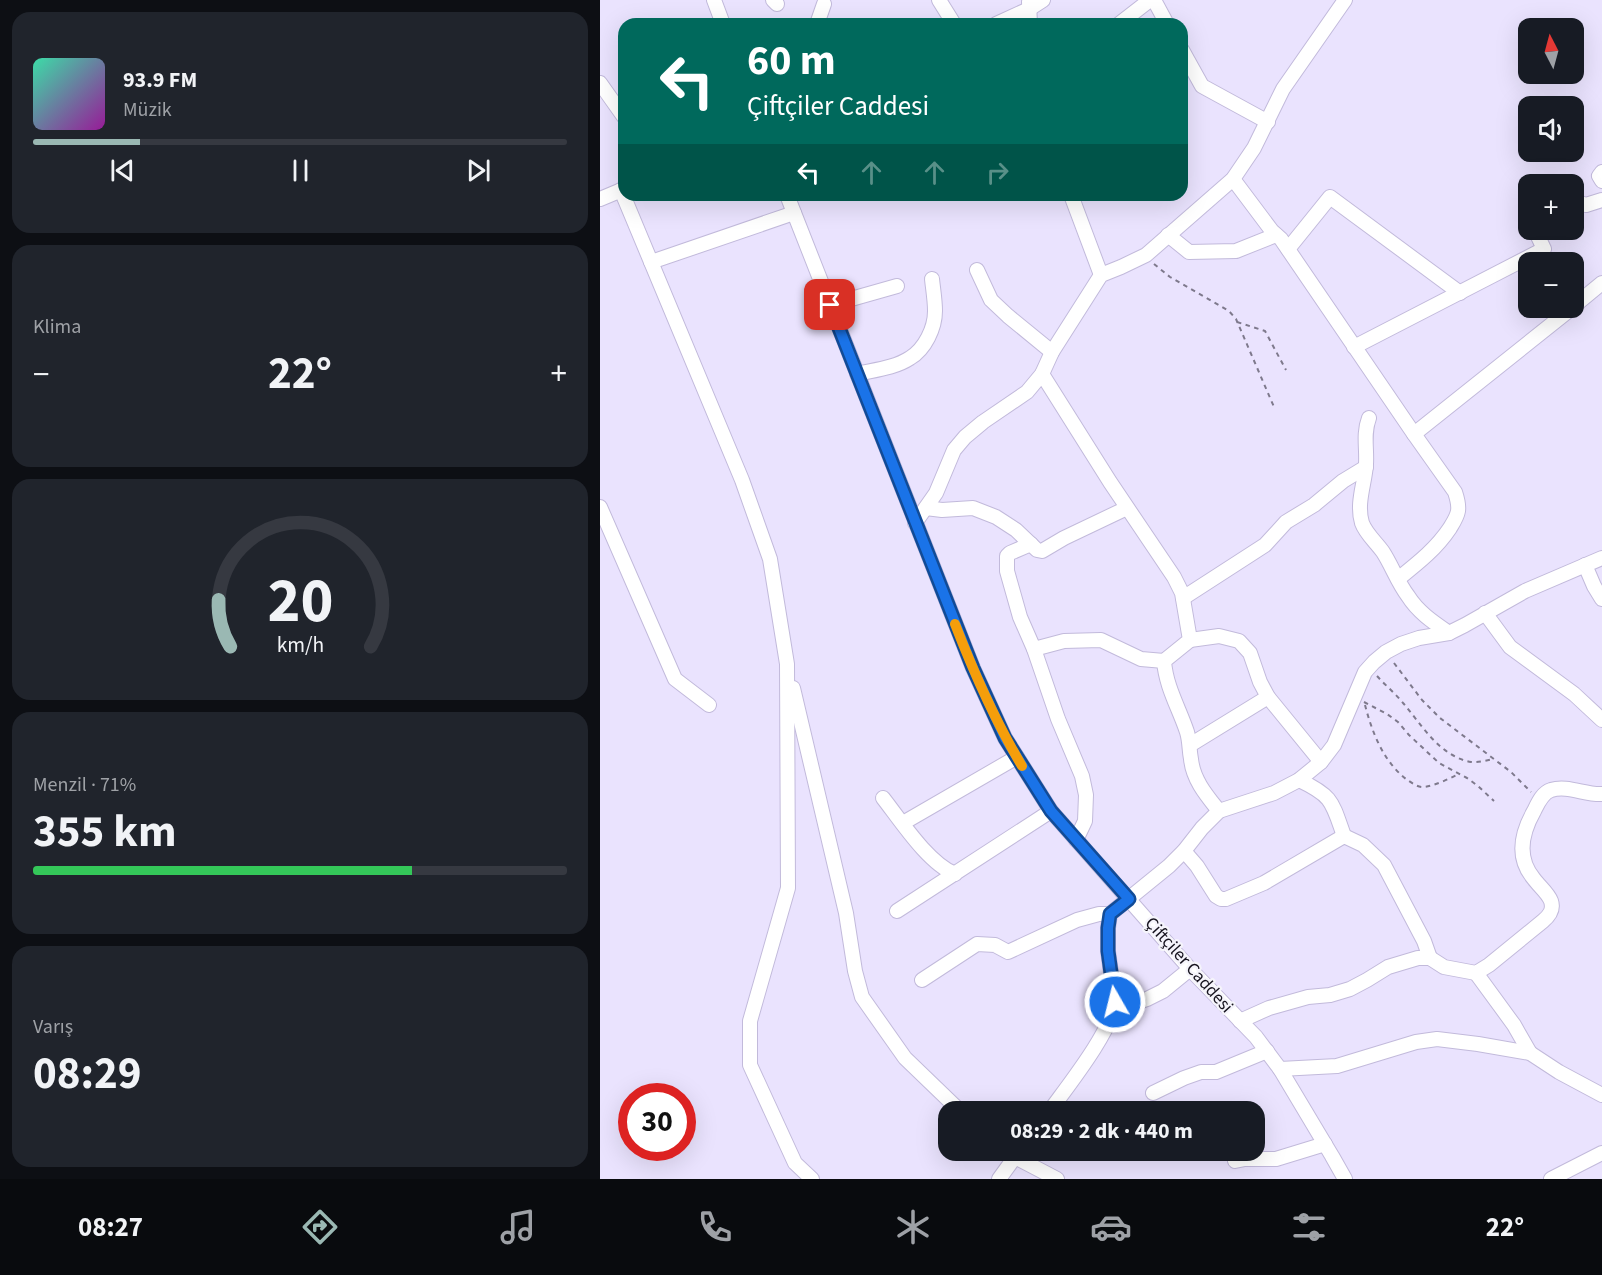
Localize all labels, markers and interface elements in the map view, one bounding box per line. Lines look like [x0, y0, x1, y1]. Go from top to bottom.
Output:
north arrow [1518, 18, 1584, 84]
map controls [1518, 18, 1584, 318]
text: 60 m [747, 31, 836, 91]
icon: left [648, 42, 726, 120]
text: 93.9 FM [123, 64, 197, 96]
text: Çiftçiler Caddesi [747, 87, 929, 126]
text: Müzik [123, 96, 172, 124]
button: sound [1518, 96, 1584, 162]
icon: previous [106, 154, 139, 187]
icon: pause [284, 154, 317, 187]
icon: next [462, 154, 495, 187]
icon: left [792, 156, 825, 189]
icon: ahead [855, 156, 888, 189]
icon: ahead [918, 156, 951, 189]
icon: right [981, 156, 1014, 189]
button: + [1518, 174, 1584, 240]
button: − [1518, 252, 1584, 318]
pin [804, 279, 855, 330]
icon: arrive [813, 288, 846, 321]
text: Klima [33, 313, 81, 341]
text: 22° [268, 342, 332, 406]
text: − [33, 351, 49, 398]
text: + [551, 351, 567, 398]
text: 20 [267, 557, 333, 646]
text: km/h [276, 630, 324, 661]
text: Menzil · 71% [33, 771, 136, 799]
text: 355 km [33, 800, 177, 864]
street label: Çiftçiler Caddesi [1139, 912, 1239, 1018]
position arrow [1083, 970, 1147, 1034]
text: Varış [33, 1013, 73, 1041]
text: 08:29 [33, 1042, 142, 1106]
speed limit sign: 30 [618, 1083, 696, 1161]
text: 08:29 · 2 dk · 440 m [1010, 1115, 1193, 1147]
icon: directions [299, 1206, 341, 1248]
icon: music [497, 1206, 539, 1248]
icon: phone [694, 1206, 736, 1248]
icon: climate [892, 1206, 934, 1248]
icon: car [1090, 1206, 1132, 1248]
icon: filters [1288, 1206, 1330, 1248]
text: 08:27 [78, 1208, 143, 1247]
text: 22° [1486, 1208, 1524, 1247]

